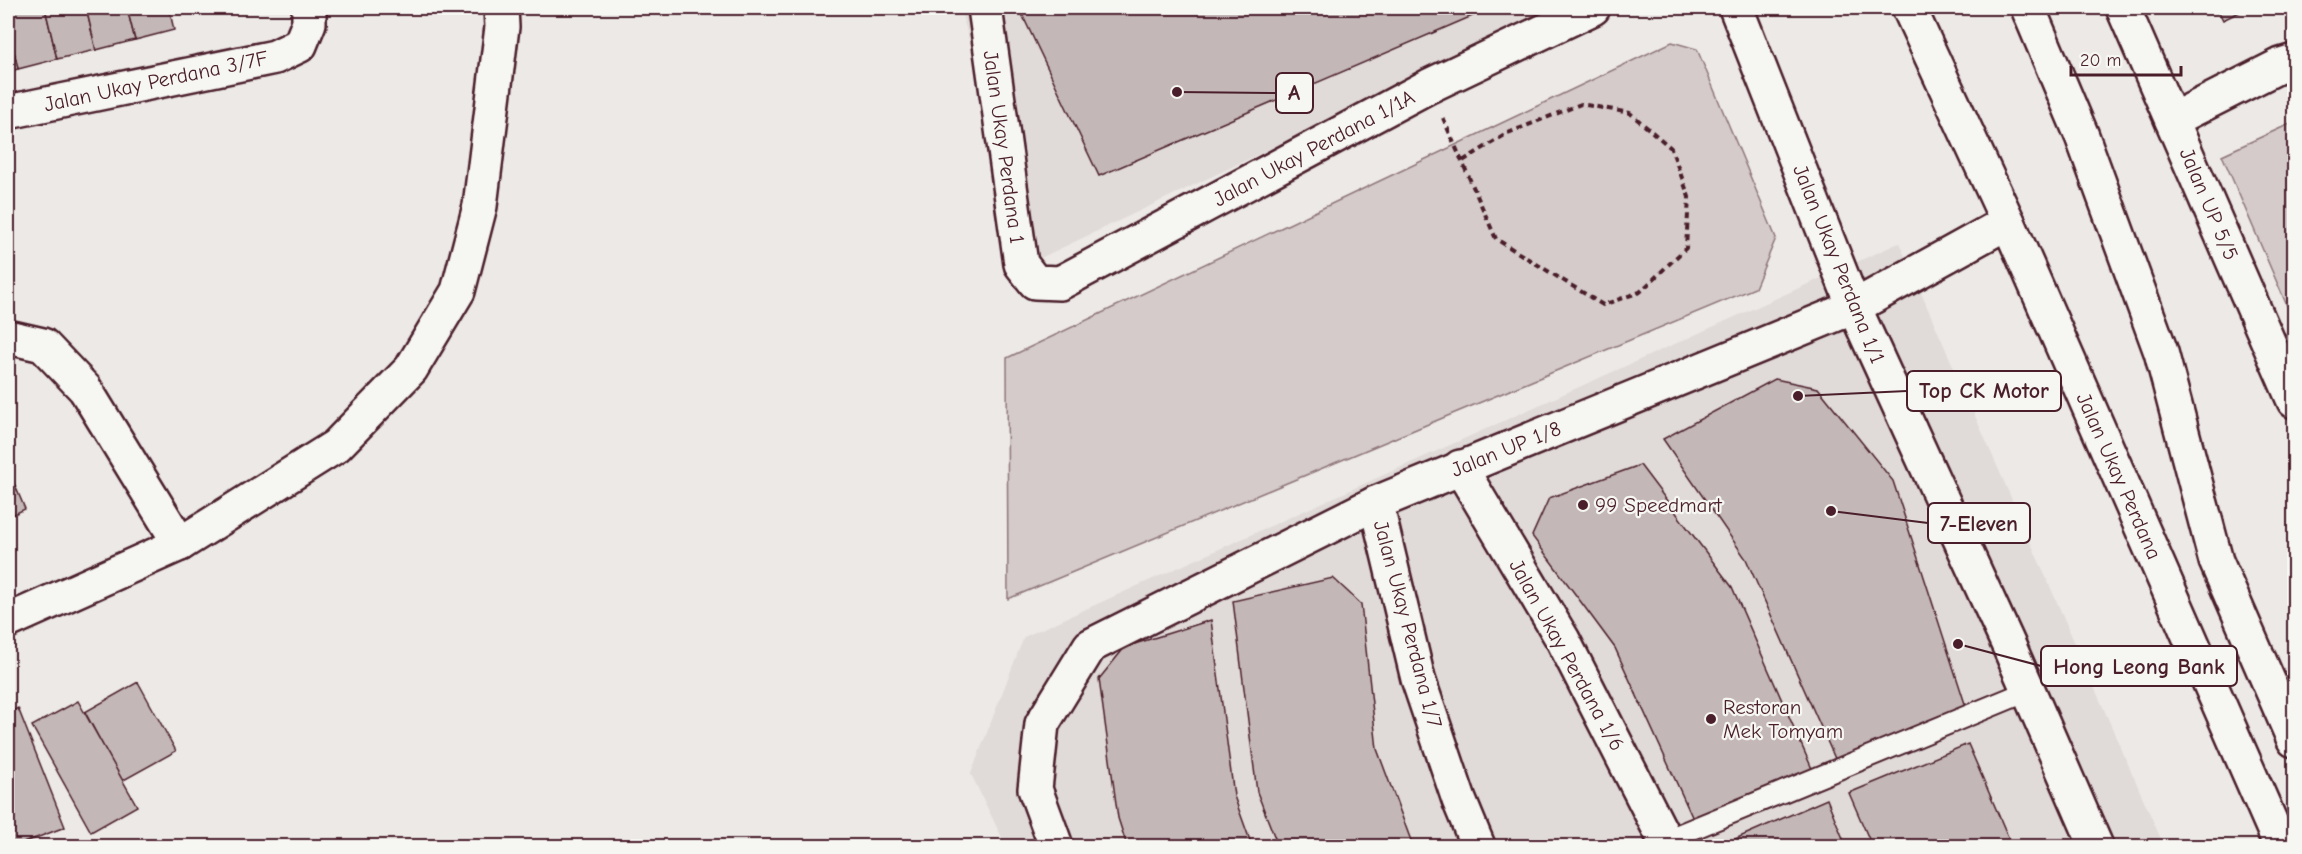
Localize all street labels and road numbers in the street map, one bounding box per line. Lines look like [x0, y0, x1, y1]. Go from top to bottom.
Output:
street label: Jalan Ukay Perdana 3/7F [42, 46, 270, 116]
street label: Jalan Ukay Perdana 1 [979, 49, 1029, 245]
street label: Jalan Ukay Perdana 1/1A [1209, 84, 1419, 212]
street label: Jalan UP 5/5 [2175, 144, 2243, 264]
street label: Jalan Ukay Perdana 1/1 [1788, 161, 1890, 367]
street label: Jalan Ukay Perdana [2072, 389, 2166, 563]
street label: Jalan UP 1/8 [1448, 416, 1564, 482]
street label: Jalan Ukay Perdana 1/7 [1369, 518, 1447, 730]
street label: Jalan Ukay Perdana 1/6 [1504, 555, 1630, 755]

